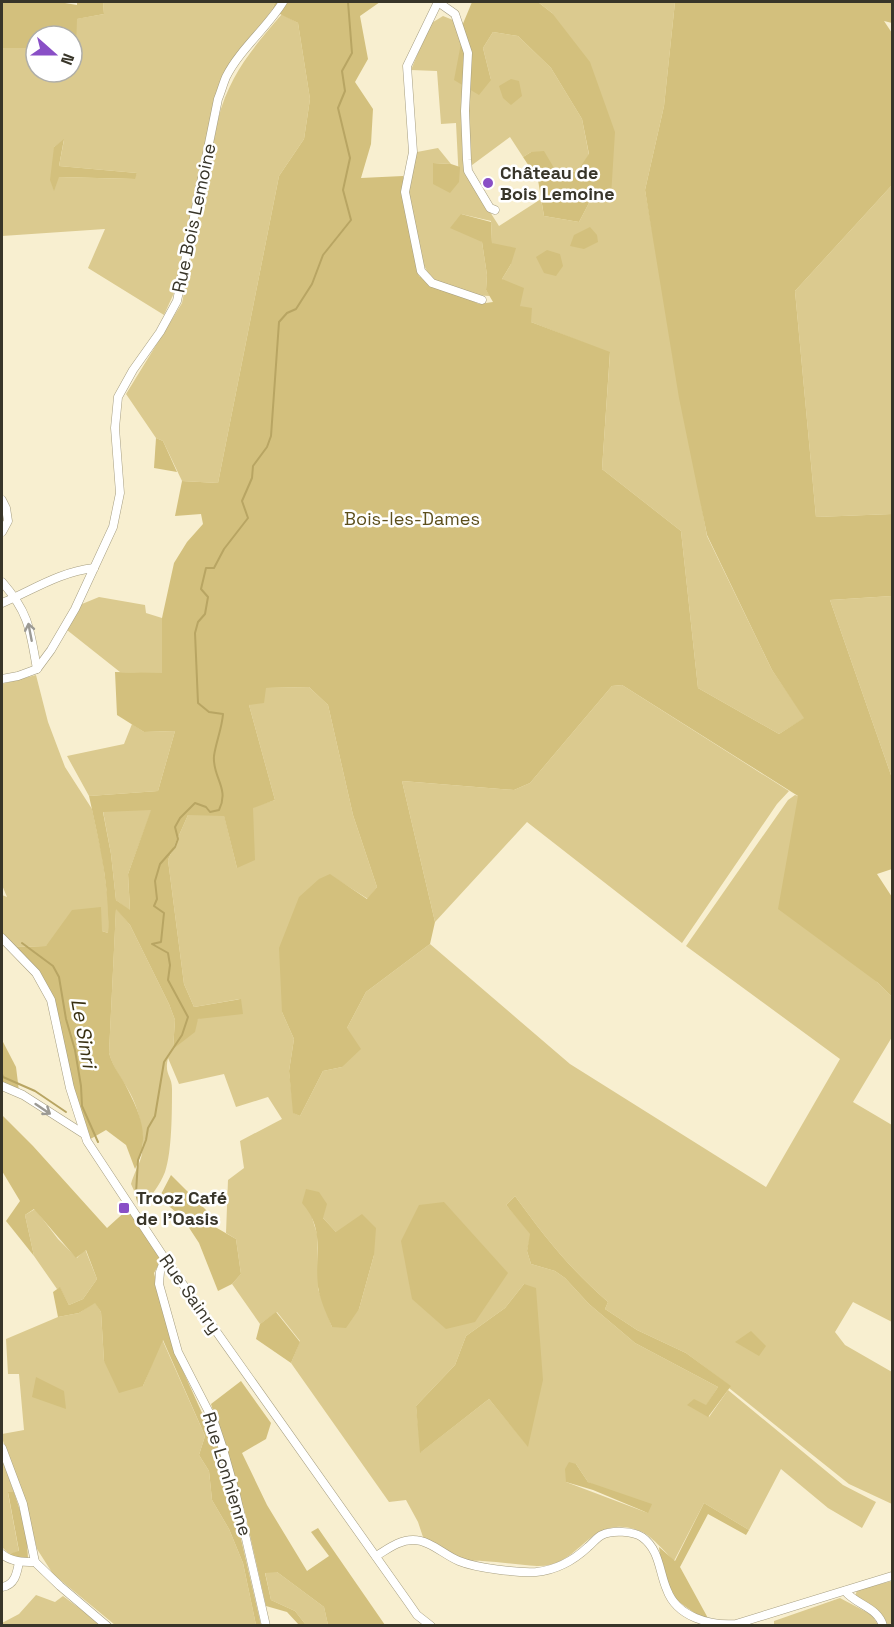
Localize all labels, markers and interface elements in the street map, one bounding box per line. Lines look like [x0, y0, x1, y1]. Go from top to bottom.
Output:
north arrow [24, 24, 84, 84]
text: N [56, 50, 79, 68]
street label: Rue Bois Lemoine [166, 141, 221, 295]
place label: Château de Bois Lemoine [500, 161, 615, 205]
marker: Château de Bois Lemoine [481, 176, 495, 190]
park label: Bois-les-Dames [344, 507, 480, 530]
one-way arrow [24, 622, 35, 642]
water label: Le Sinri [65, 996, 103, 1072]
one-way arrow [35, 1102, 52, 1115]
place label: Trooz Café de l'Oasis [136, 1186, 227, 1230]
marker: Trooz Café de l'Oasis [117, 1201, 131, 1215]
street label: Rue Sainry [155, 1249, 226, 1338]
street label: Rue Lonhienne [198, 1409, 257, 1539]

